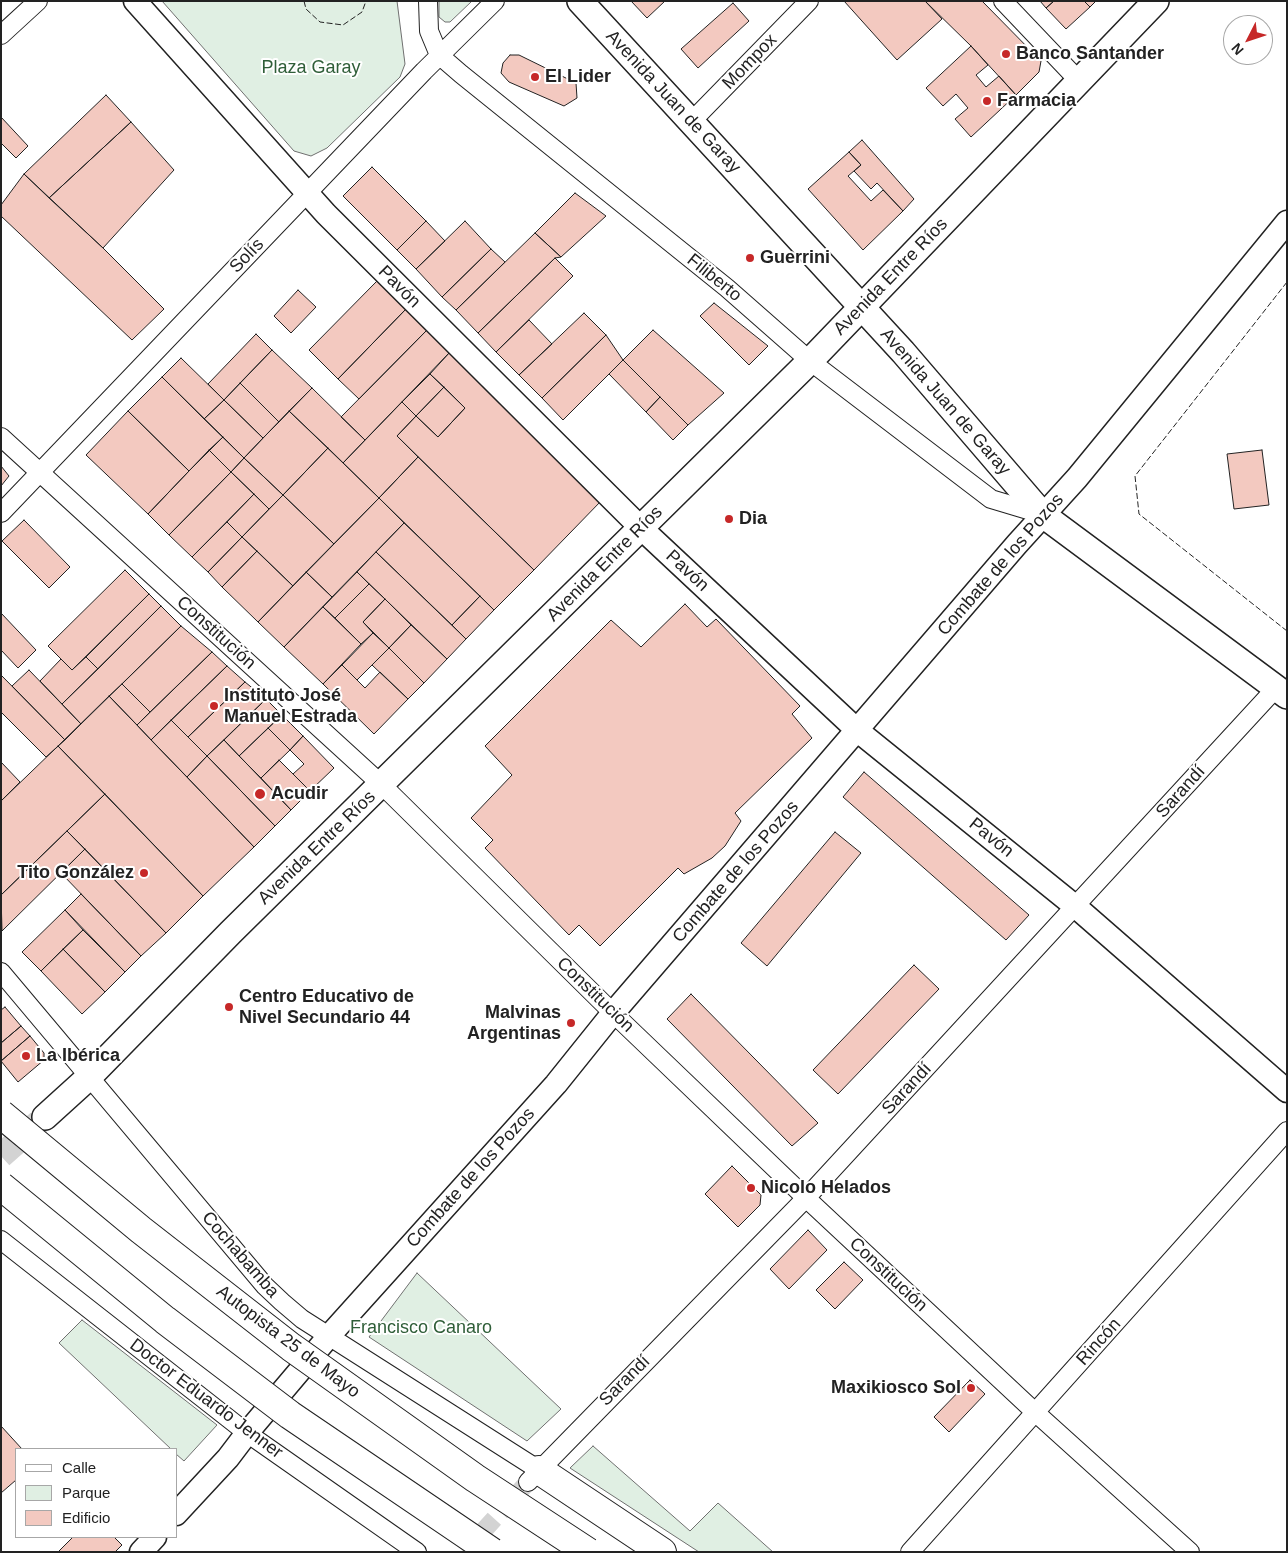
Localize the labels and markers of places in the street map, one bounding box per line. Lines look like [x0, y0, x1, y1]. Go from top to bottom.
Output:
place label: Banco Santander [1016, 43, 1164, 65]
marker: Banco Santander [1000, 48, 1012, 60]
place label: El Lider [545, 66, 611, 88]
marker: El Lider [529, 71, 541, 83]
place label: Farmacia [997, 90, 1076, 112]
marker: Farmacia [981, 95, 993, 107]
place label: Guerrini [760, 247, 830, 269]
marker: Guerrini [744, 252, 756, 264]
place label: Dia [739, 508, 767, 530]
marker: Dia [723, 513, 735, 525]
place label: Instituto José Manuel Estrada [224, 685, 357, 728]
marker: Instituto José Manuel Estrada [208, 700, 220, 712]
place label: Acudir [271, 783, 328, 805]
marker: Acudir [253, 787, 267, 801]
place label: Tito González [17, 862, 134, 884]
marker: Tito González [138, 867, 150, 879]
place label: Centro Educativo de Nivel Secundario 44 [239, 986, 414, 1028]
marker: Centro Educativo de Nivel Secundario 44 [223, 1001, 235, 1013]
place label: Malvinas Argentinas [467, 1002, 561, 1044]
marker: Malvinas Argentinas [565, 1017, 577, 1029]
place label: La Ibérica [36, 1045, 120, 1067]
marker: La Ibérica [20, 1050, 32, 1062]
place label: Nicolo Helados [761, 1177, 891, 1199]
marker: Nicolo Helados [745, 1182, 757, 1194]
place label: Maxikiosco Sol [831, 1377, 961, 1399]
marker: Maxikiosco Sol [965, 1382, 977, 1394]

